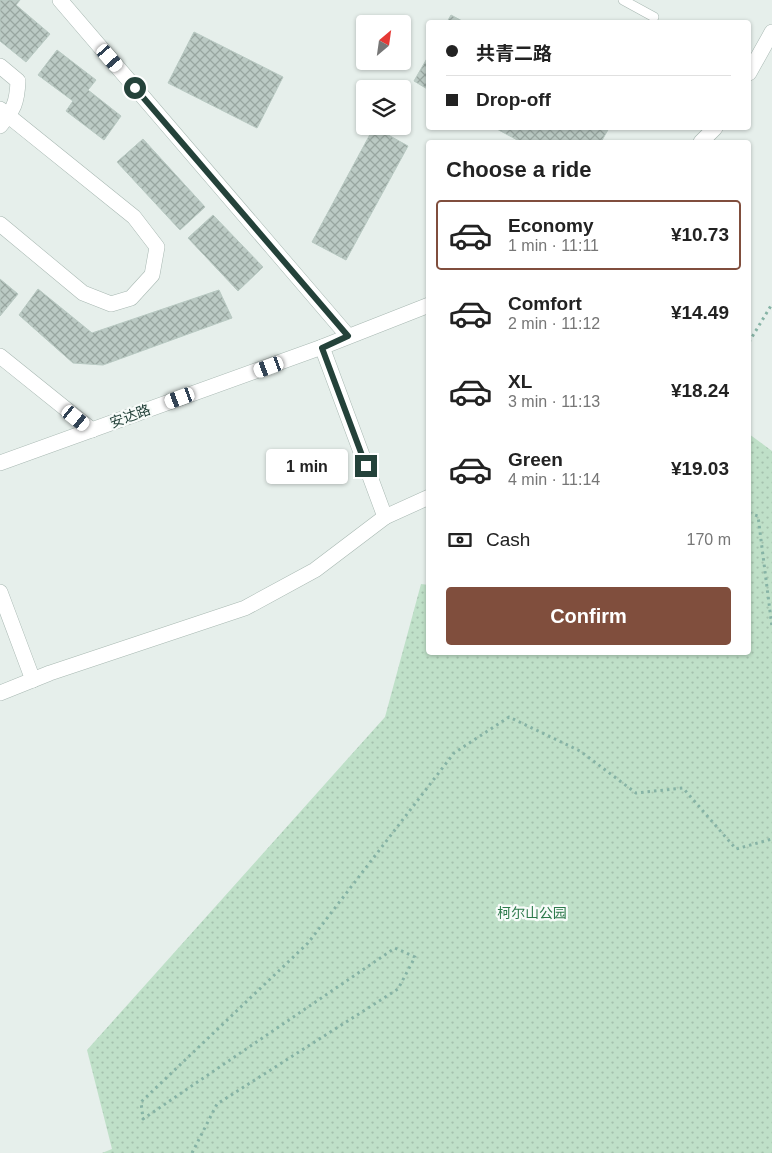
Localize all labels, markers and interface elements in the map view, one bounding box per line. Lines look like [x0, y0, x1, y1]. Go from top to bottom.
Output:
north arrow [356, 15, 411, 70]
map controls [356, 15, 411, 135]
car [94, 42, 125, 74]
text: 共青二路 [476, 43, 552, 64]
route start [124, 77, 146, 99]
button: layers [356, 80, 411, 135]
text: Drop-off [476, 89, 551, 110]
text: Choose a ride [446, 157, 591, 182]
icon: car [448, 213, 493, 258]
text: Economy [508, 215, 594, 236]
text: ¥10.73 [671, 224, 729, 245]
text: 1 min · 11:11 [508, 237, 599, 254]
icon: car [448, 291, 493, 336]
text: Comfort [508, 293, 582, 314]
text: ¥14.49 [671, 302, 729, 323]
text: 2 min · 11:12 [508, 315, 600, 332]
car [252, 355, 285, 379]
icon: car [448, 369, 493, 414]
text: XL [508, 371, 532, 392]
text: ¥18.24 [671, 380, 729, 401]
car [163, 386, 196, 410]
text: 3 min · 11:13 [508, 393, 600, 410]
street label: 安达路 [108, 401, 152, 431]
car [59, 403, 92, 433]
icon: car [448, 447, 493, 492]
callout: 1 min [266, 448, 348, 484]
text: Green [508, 449, 563, 470]
route end [355, 455, 377, 477]
text: 1 min [286, 458, 328, 475]
text: ¥19.03 [671, 458, 729, 479]
text: 4 min · 11:14 [508, 471, 600, 488]
icon: cash [446, 526, 474, 554]
text: Cash [486, 529, 530, 550]
text: 170 m [687, 531, 731, 548]
button: Confirm [446, 587, 731, 645]
park label: 柯尔山公园 [497, 905, 567, 921]

